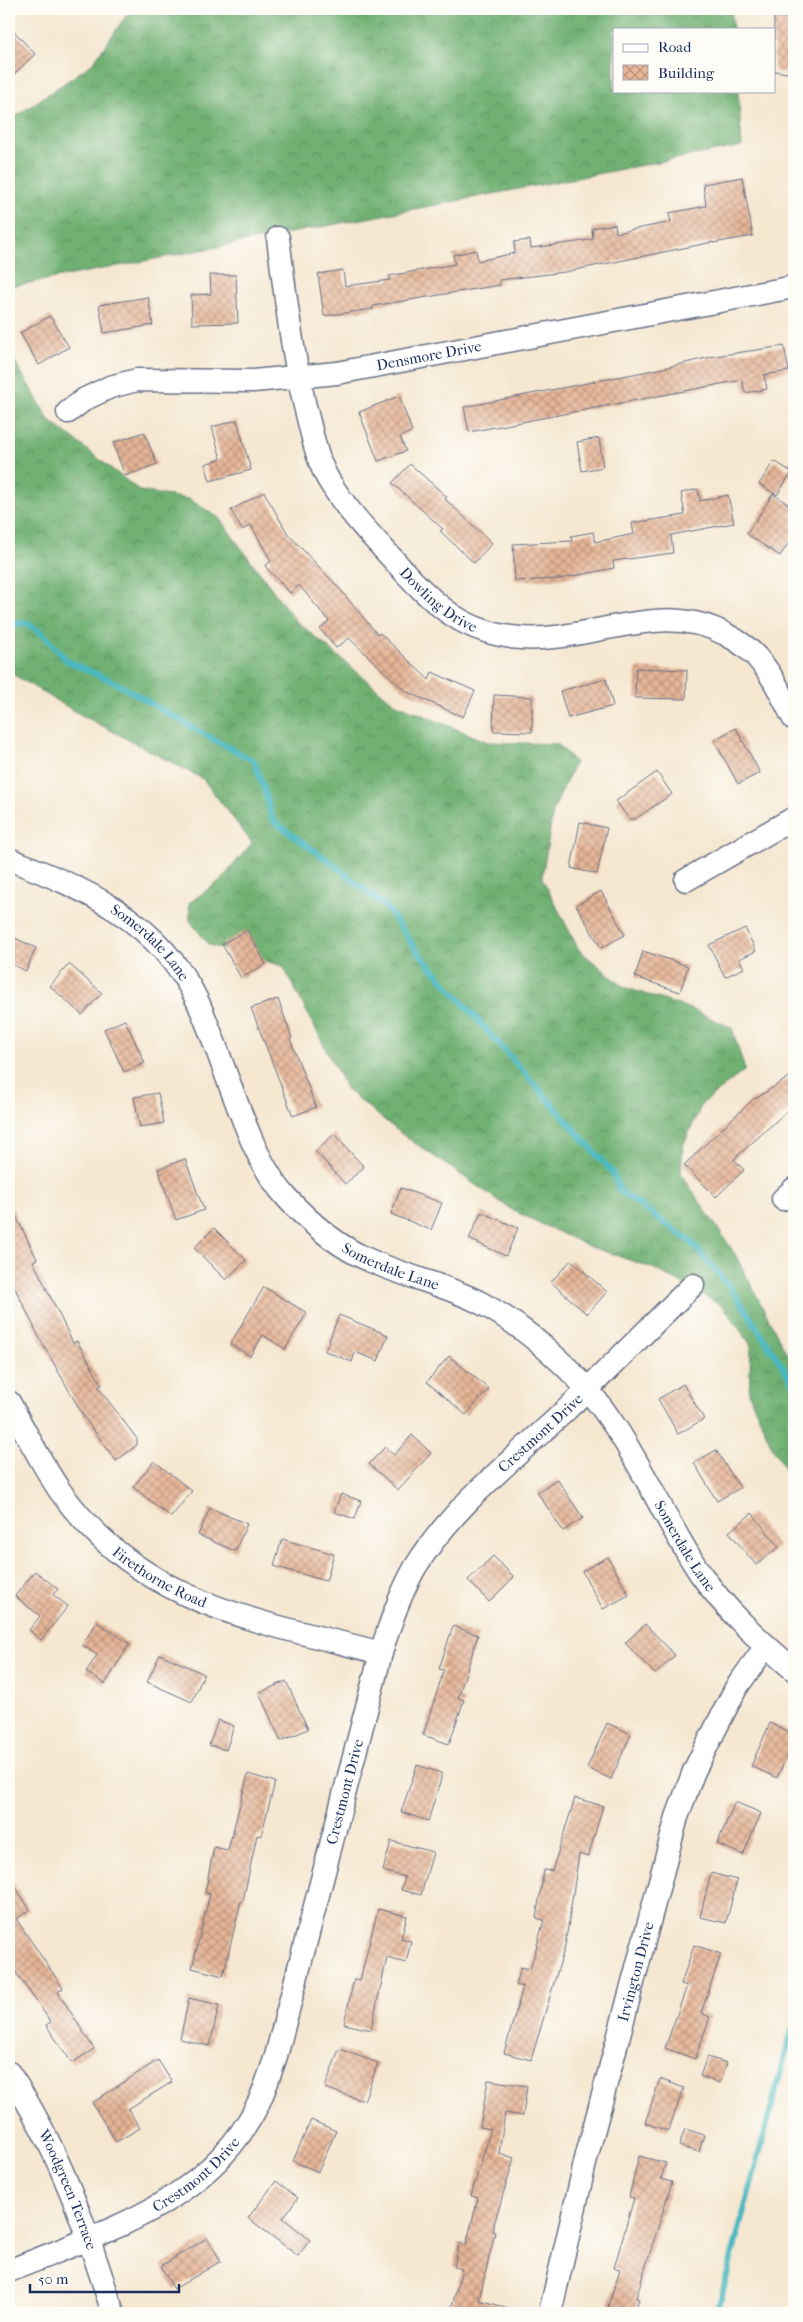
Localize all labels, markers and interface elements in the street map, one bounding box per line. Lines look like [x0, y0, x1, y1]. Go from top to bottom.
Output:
legend [613, 28, 776, 92]
text: Road [658, 38, 692, 56]
text: Building [658, 64, 715, 82]
street label: Densmore Drive [375, 337, 484, 374]
street label: Dowling Drive [396, 564, 480, 636]
street label: Somerdale Lane [107, 900, 193, 985]
street label: Somerdale Lane [339, 1239, 442, 1294]
street label: Crestmont Drive [494, 1389, 587, 1476]
street label: Somerdale Lane [651, 1497, 720, 1596]
street label: Firethorne Road [109, 1543, 210, 1612]
street label: Crestmont Drive [322, 1736, 367, 1846]
street label: Irvington Drive [614, 1919, 658, 2024]
street label: Woodgreen Terrace [34, 2126, 101, 2253]
street label: Crestmont Drive [149, 2133, 244, 2216]
scale bar [30, 2262, 179, 2294]
text: 50 m [38, 2270, 69, 2288]

